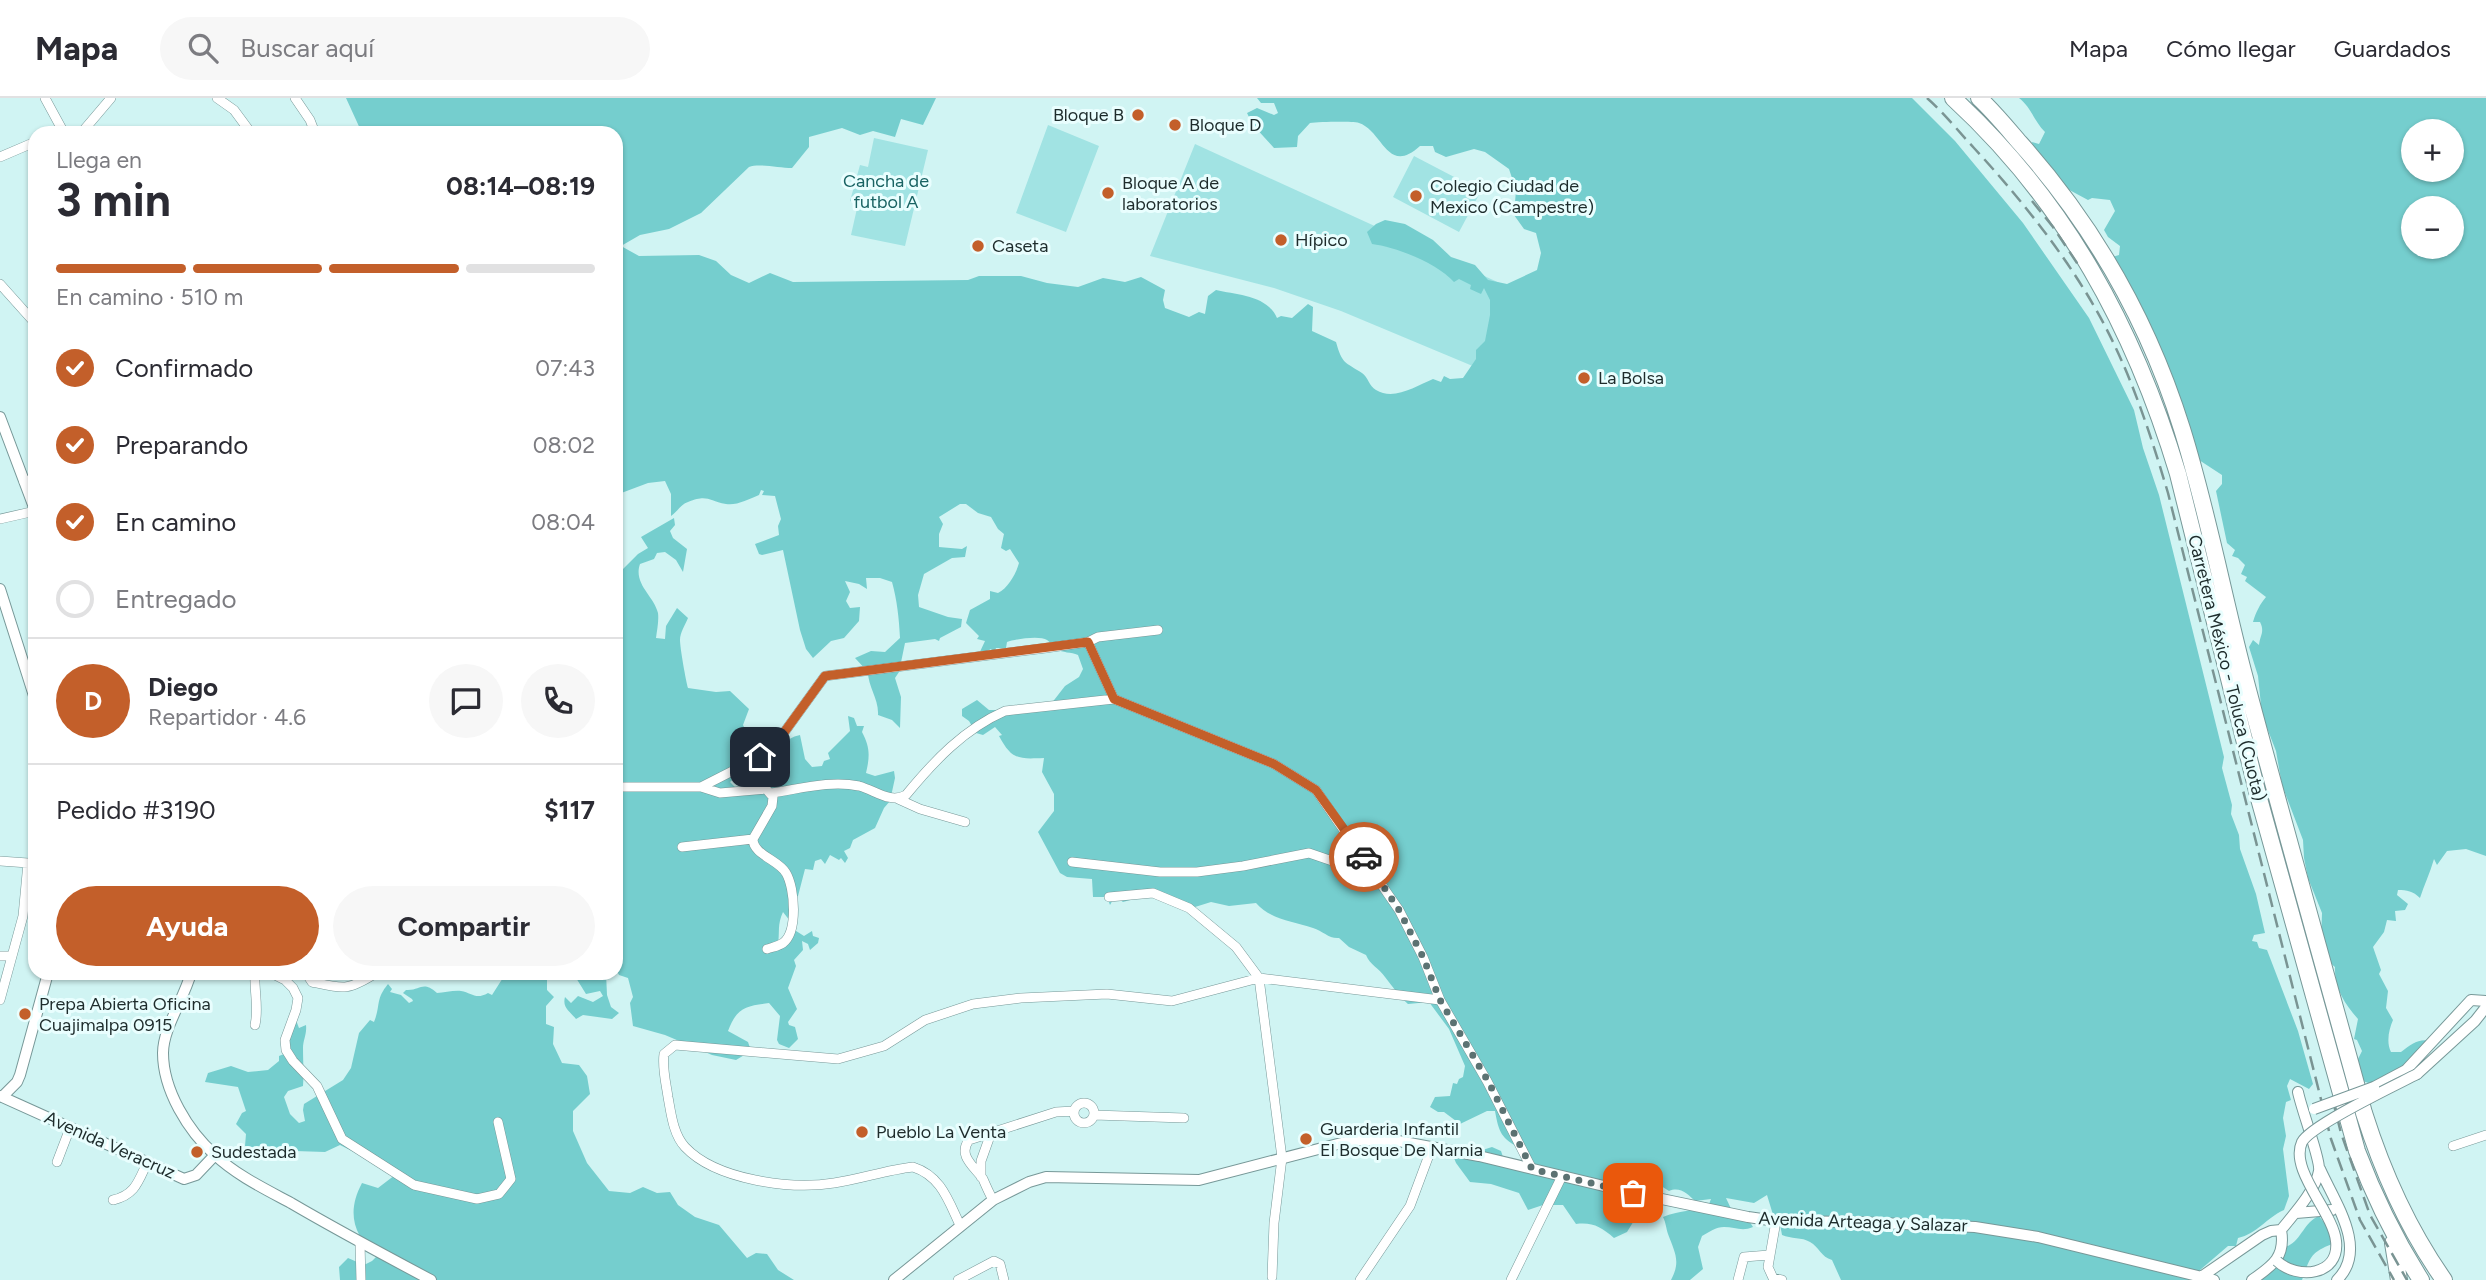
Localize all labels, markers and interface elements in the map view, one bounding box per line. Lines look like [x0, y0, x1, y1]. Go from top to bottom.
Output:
search box [160, 17, 650, 80]
text: Mapa [35, 29, 118, 68]
icon: search [184, 29, 222, 67]
text: Buscar aquí [240, 32, 374, 64]
text: Mapa [2069, 34, 2128, 63]
text: Cómo llegar [2166, 34, 2296, 63]
text: Guardados [2334, 34, 2451, 63]
place label: Bloque B [1053, 104, 1124, 126]
marker: Bloque B [1130, 107, 1146, 123]
place label: Bloque D [1189, 114, 1262, 136]
marker: Bloque D [1167, 117, 1183, 133]
map controls [2401, 119, 2464, 259]
button: + [2401, 119, 2464, 182]
text: Llega en [56, 146, 142, 174]
text: 08:14–08:19 [446, 170, 595, 202]
park label: Cancha de futbol A [843, 170, 929, 213]
text: 3 min [56, 172, 171, 228]
place label: Bloque A de laboratorios [1122, 172, 1219, 215]
place label: Colegio Ciudad de Mexico (Campestre) [1430, 175, 1594, 218]
marker: Bloque A de laboratorios [1100, 185, 1116, 201]
marker: Colegio Ciudad de Mexico (Campestre) [1408, 188, 1424, 204]
button: − [2401, 196, 2464, 259]
place label: Hípico [1295, 229, 1348, 251]
marker: Hípico [1273, 232, 1289, 248]
place label: Caseta [992, 235, 1048, 257]
marker: Caseta [970, 238, 986, 254]
text: En camino · 510 m [56, 283, 243, 311]
icon: check [56, 349, 94, 387]
text: Confirmado [115, 352, 253, 384]
text: 07:43 [535, 354, 595, 382]
place label: La Bolsa [1598, 367, 1664, 389]
marker: La Bolsa [1576, 370, 1592, 386]
icon: check [56, 426, 94, 464]
text: Preparando [115, 429, 248, 461]
text: 08:02 [533, 431, 595, 459]
icon: check [56, 503, 94, 541]
text: En camino [115, 506, 236, 538]
text: 08:04 [531, 508, 595, 536]
street label: Carretera México - Toluca (Cuota) [2183, 533, 2271, 803]
text: Entregado [115, 583, 237, 615]
button: chat [429, 664, 503, 738]
button: phone [521, 664, 595, 738]
text: Diego [148, 671, 218, 703]
text: D [84, 685, 102, 717]
text: Repartidor · 4.6 [148, 703, 306, 731]
pin [730, 727, 790, 787]
icon: home [741, 738, 779, 776]
text: Pedido #3190 [56, 794, 216, 826]
text: $117 [544, 794, 595, 826]
courier [1329, 822, 1399, 892]
icon: car [1345, 838, 1383, 876]
button: Ayuda [56, 886, 319, 966]
button: Compartir [333, 886, 595, 966]
place label: Prepa Abierta Oficina Cuajimalpa 0915 [39, 993, 211, 1036]
marker: Prepa Abierta Oficina Cuajimalpa 0915 [17, 1006, 33, 1022]
street label: Avenida Veracruz [41, 1106, 179, 1184]
place label: Guarderia Infantil El Bosque De Narnia [1320, 1118, 1483, 1161]
place label: Pueblo La Venta [876, 1121, 1006, 1143]
marker: Pueblo La Venta [854, 1124, 870, 1140]
marker: Guarderia Infantil El Bosque De Narnia [1298, 1131, 1314, 1147]
place label: Sudestada [211, 1141, 297, 1163]
marker: Sudestada [189, 1144, 205, 1160]
pin [1603, 1163, 1663, 1223]
icon: bag [1614, 1174, 1652, 1212]
street label: Avenida Arteaga y Salazar [1758, 1207, 1968, 1237]

